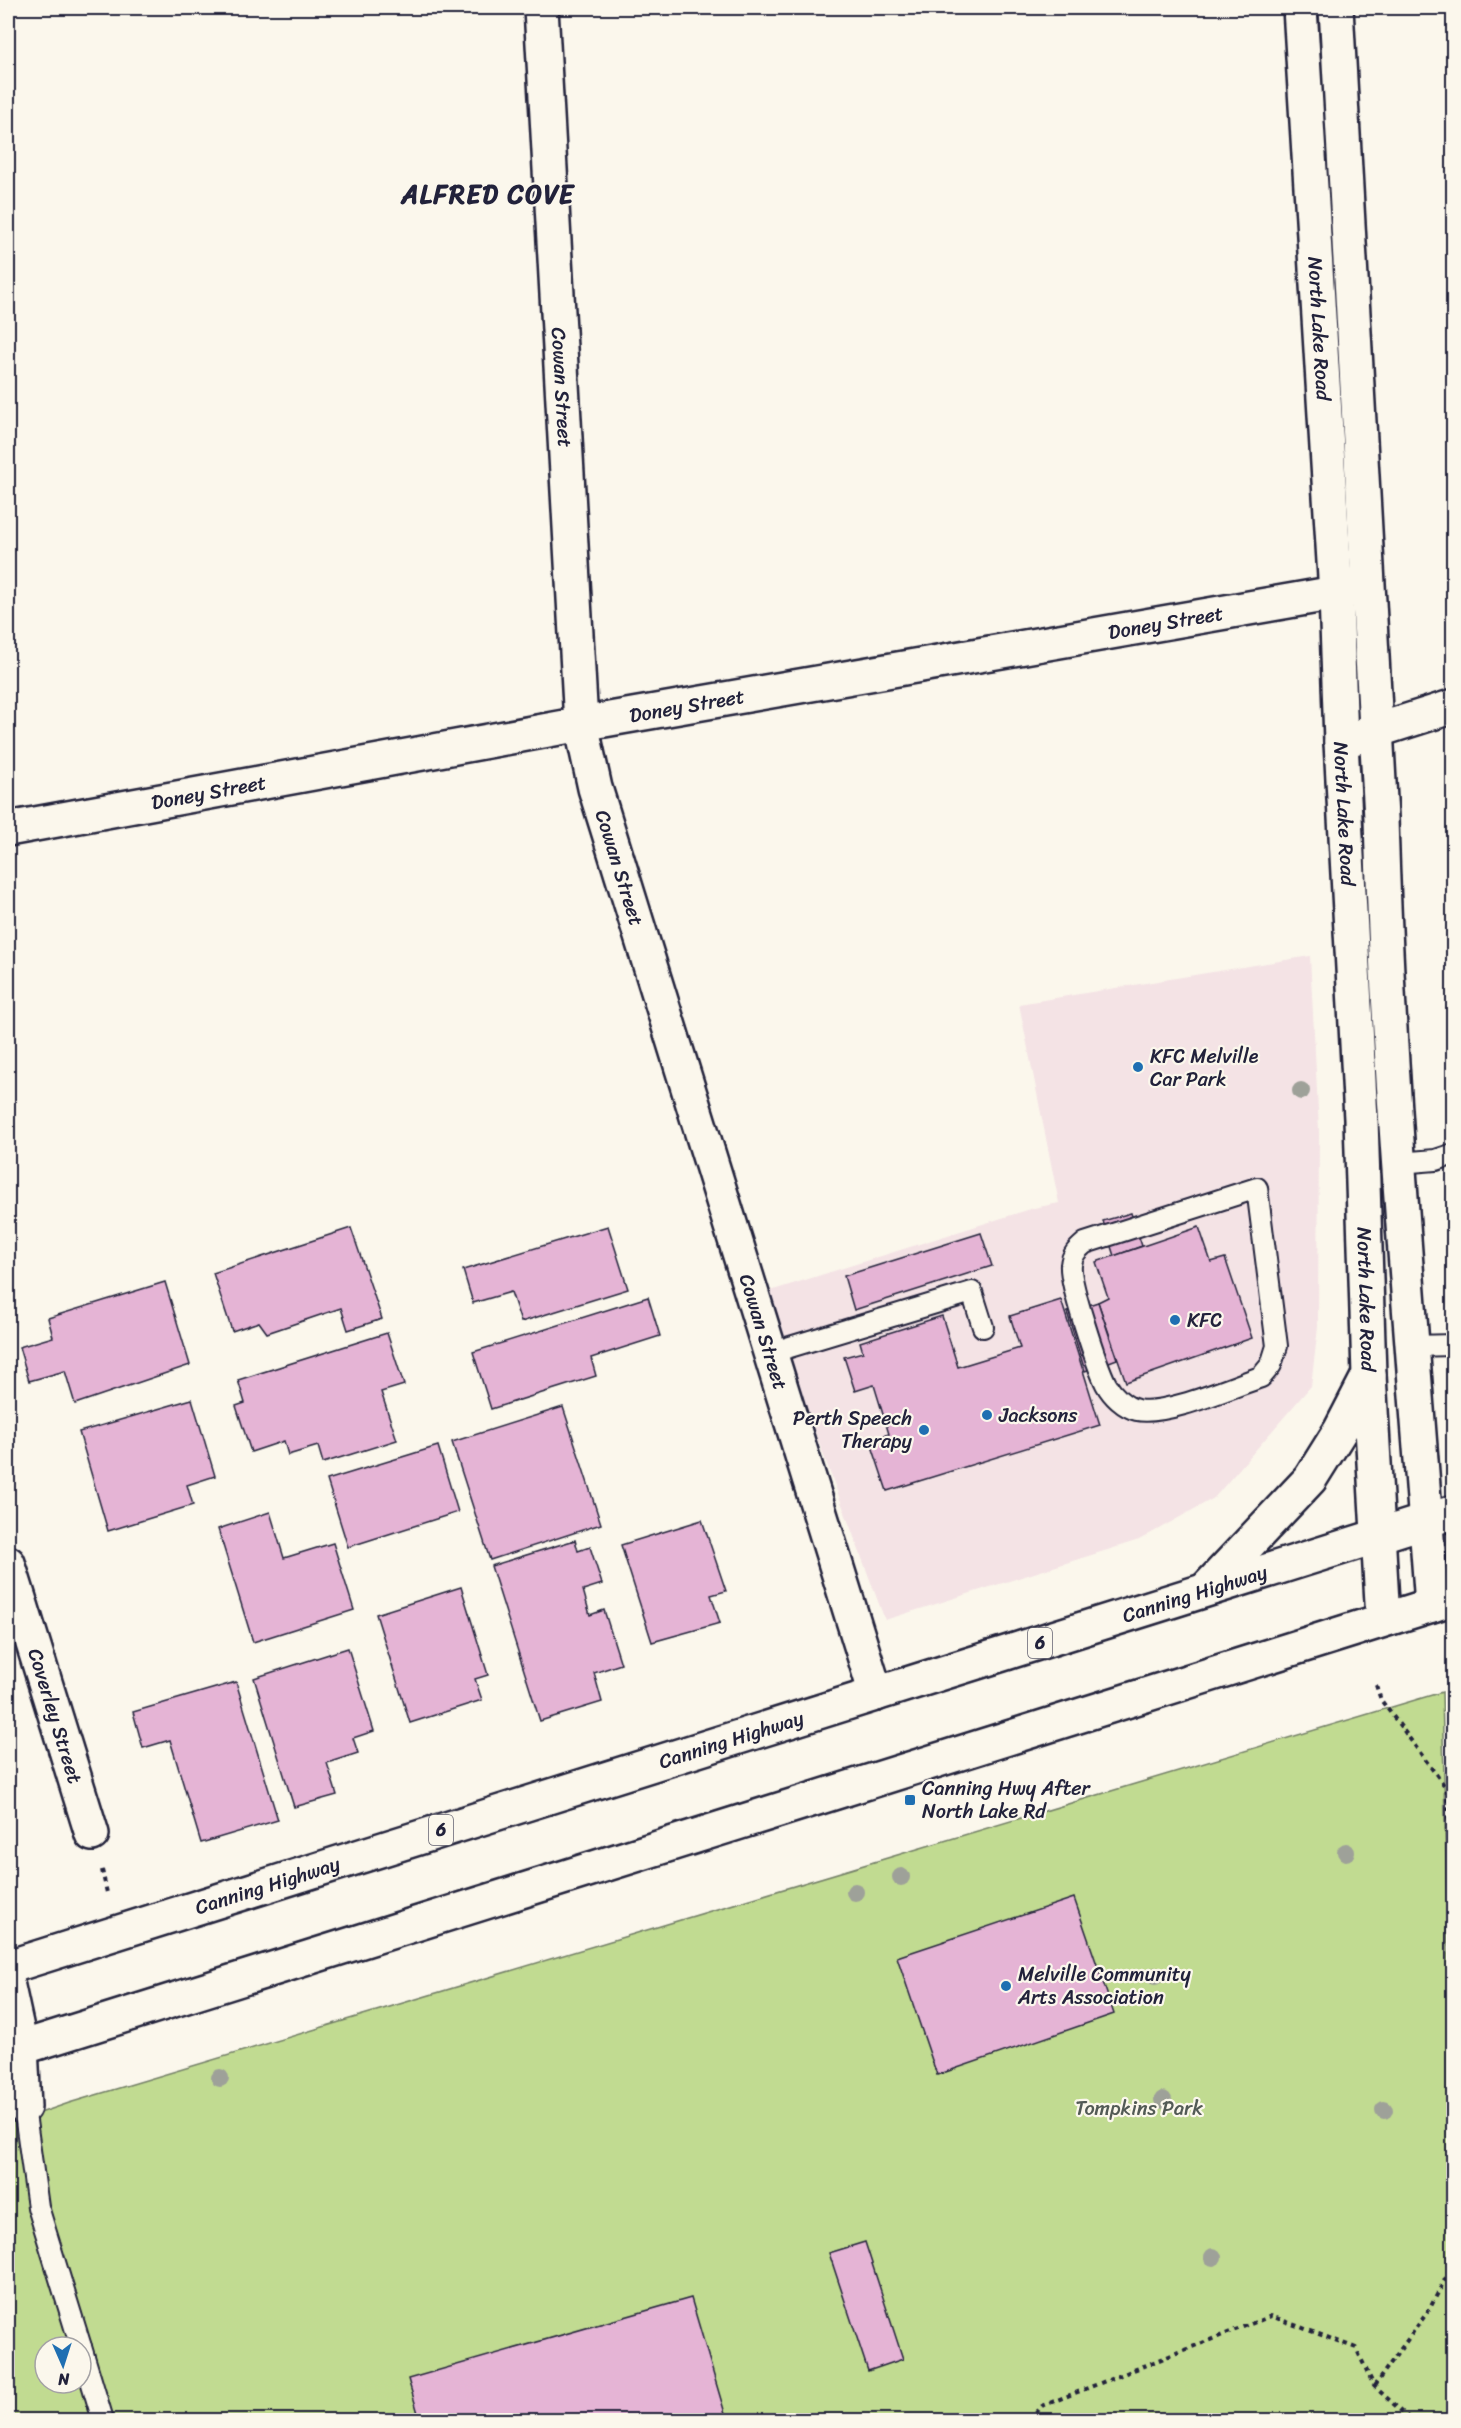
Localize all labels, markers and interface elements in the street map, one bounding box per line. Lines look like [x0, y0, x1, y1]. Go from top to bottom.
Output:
district label: ALFRED COVE [400, 171, 576, 217]
street label: North Lake Road [1298, 255, 1342, 403]
street label: Cowan Street [541, 327, 583, 449]
street label: Doney Street [1105, 595, 1226, 650]
street label: Doney Street [627, 678, 747, 733]
street label: North Lake Road [1324, 741, 1366, 888]
street label: Doney Street [148, 764, 269, 820]
street label: Cowan Street [585, 805, 654, 930]
place label: KFC Melville Car Park [1150, 1039, 1259, 1097]
marker: KFC Melville Car Park [1131, 1060, 1145, 1074]
street label: North Lake Road [1347, 1227, 1386, 1373]
street label: Cowan Street [729, 1269, 798, 1395]
place label: KFC [1187, 1303, 1222, 1338]
marker: KFC [1168, 1313, 1182, 1327]
place label: Jacksons [998, 1398, 1078, 1433]
place label: Perth Speech Therapy [793, 1401, 913, 1459]
marker: Jacksons [980, 1408, 994, 1422]
marker: Perth Speech Therapy [917, 1423, 931, 1437]
street label: Canning Highway [1118, 1554, 1272, 1633]
road number: 6 [1028, 1628, 1052, 1658]
street label: Coverley Street [18, 1644, 93, 1788]
street label: Canning Highway [654, 1700, 809, 1779]
place label: Canning Hwy After North Lake Rd [922, 1771, 1091, 1829]
marker: Canning Hwy After North Lake Rd [903, 1793, 917, 1807]
road number: 6 [429, 1815, 453, 1845]
street label: Canning Highway [190, 1846, 345, 1925]
place label: Melville Community Arts Association [1017, 1957, 1191, 2015]
marker: Melville Community Arts Association [999, 1979, 1013, 1993]
park label: Tompkins Park [1075, 2091, 1203, 2126]
north arrow [33, 2335, 93, 2395]
text: N [57, 2365, 71, 2394]

